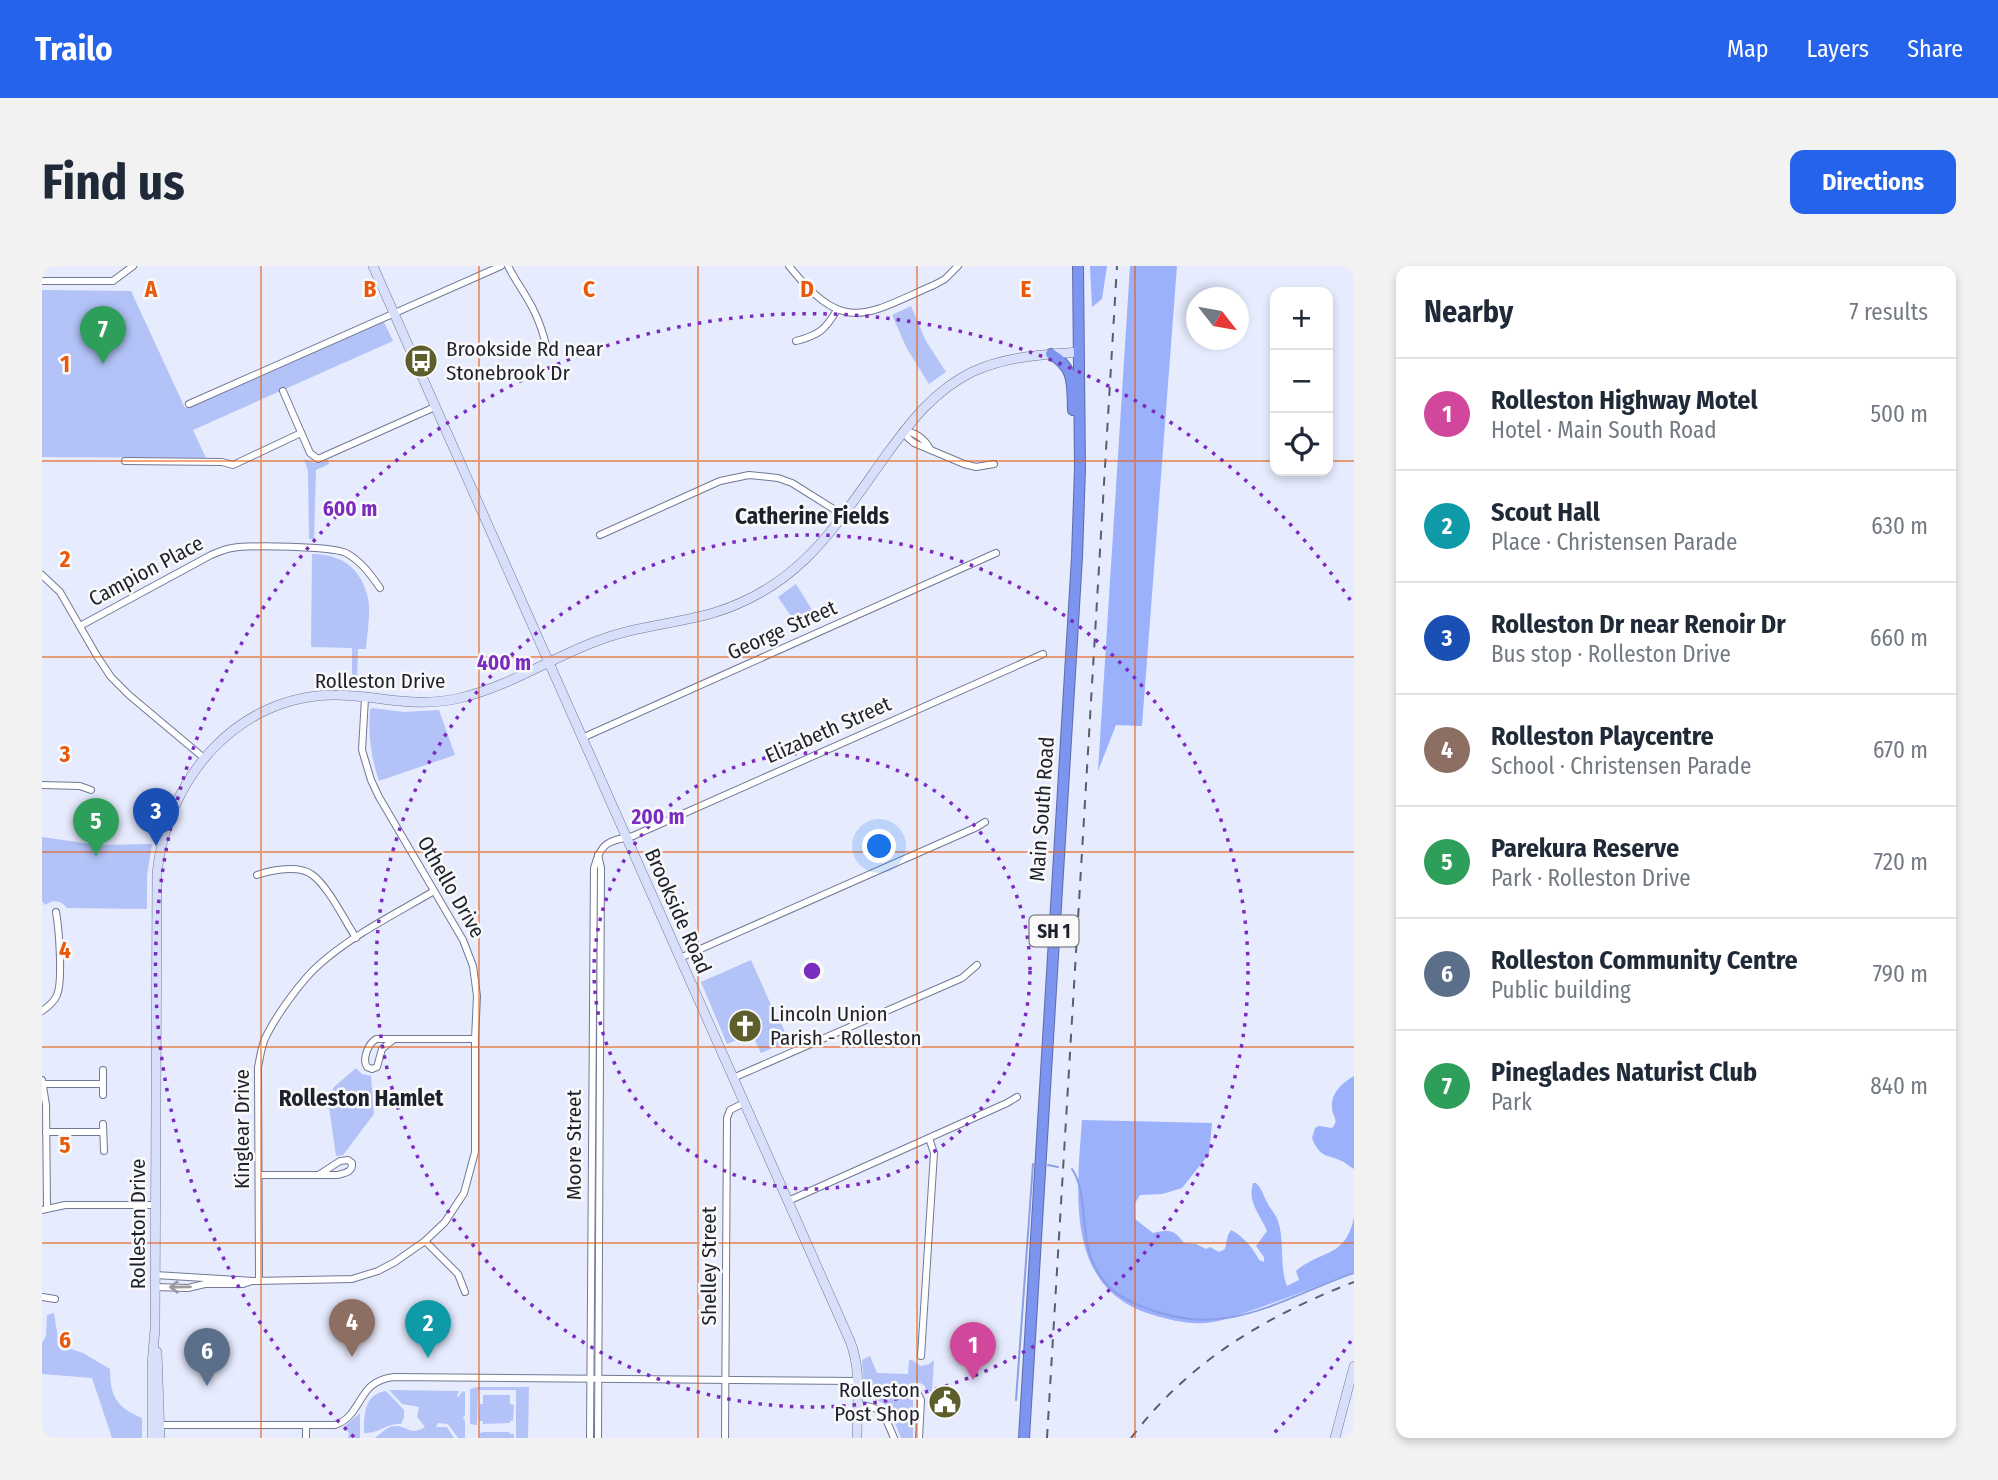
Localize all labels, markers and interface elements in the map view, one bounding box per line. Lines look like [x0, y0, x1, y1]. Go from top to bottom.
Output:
text: Trailo [35, 29, 113, 69]
text: Map [1727, 35, 1769, 63]
text: Layers [1807, 35, 1869, 63]
text: Share [1907, 35, 1963, 63]
button: Directions [1790, 150, 1956, 214]
text: Find us [42, 153, 185, 212]
text: A [144, 275, 158, 303]
text: B [364, 275, 377, 303]
text: C [583, 275, 595, 303]
text: D [800, 275, 814, 303]
text: E [1021, 275, 1032, 303]
north arrow [1186, 287, 1249, 350]
map controls [1270, 287, 1333, 476]
button: + [1270, 287, 1333, 350]
text: Nearby [1424, 294, 1513, 330]
text: 7 results [1849, 298, 1928, 326]
pin: 7 [80, 306, 126, 364]
place label: Brookside Rd near Stonebrook Dr [446, 336, 604, 386]
bus stop icon: Brookside Rd near Stonebrook Dr [402, 342, 440, 380]
text: 1 [60, 350, 70, 378]
button: − [1270, 350, 1333, 413]
text: Rolleston Highway Motel [1491, 385, 1758, 416]
text: 1 [1442, 400, 1452, 428]
text: 500 m [1870, 400, 1928, 428]
button: locate [1270, 413, 1333, 476]
text: Hotel · Main South Road [1491, 416, 1717, 444]
text: 600 m [323, 496, 377, 522]
text: Scout Hall [1491, 497, 1600, 528]
district label: Catherine Fields [735, 502, 889, 530]
text: 2 [1442, 512, 1452, 540]
text: 630 m [1871, 512, 1928, 540]
text: Place · Christensen Parade [1491, 528, 1737, 556]
street label: Campion Place [84, 530, 208, 612]
text: 2 [59, 545, 71, 573]
street label: George Street [723, 594, 841, 666]
text: Rolleston Dr near Renoir Dr [1491, 609, 1786, 640]
text: 3 [1442, 624, 1452, 652]
text: 660 m [1870, 624, 1928, 652]
text: Bus stop · Rolleston Drive [1491, 640, 1731, 668]
text: 400 m [477, 650, 531, 676]
street label: Rolleston Drive [315, 668, 445, 694]
street label: Elizabeth Street [761, 691, 895, 769]
text: Rolleston Playcentre [1491, 721, 1714, 752]
street label: Main South Road [1024, 736, 1060, 882]
text: 4 [1441, 736, 1453, 764]
text: 670 m [1873, 736, 1928, 764]
text: 3 [59, 740, 71, 768]
text: School · Christensen Parade [1491, 752, 1751, 780]
pin: 3 [133, 788, 179, 846]
pin: 5 [73, 798, 119, 856]
text: 200 m [630, 804, 685, 830]
your location [862, 829, 896, 863]
street label: Othello Drive [412, 832, 490, 942]
text: Parekura Reserve [1491, 833, 1679, 864]
street label: Brookside Road [639, 844, 717, 978]
text: 5 [1441, 848, 1453, 876]
text: 720 m [1874, 848, 1928, 876]
text: Park · Rolleston Drive [1491, 864, 1691, 892]
road number: SH 1 [1030, 916, 1078, 946]
text: 4 [59, 936, 71, 964]
text: Rolleston Community Centre [1491, 945, 1798, 976]
centre of rings [800, 959, 824, 983]
text: 6 [1441, 960, 1453, 988]
text: 790 m [1873, 960, 1928, 988]
text: Public building [1491, 976, 1631, 1004]
place label: Lincoln Union Parish - Rolleston [770, 1001, 922, 1051]
church icon: Lincoln Union Parish - Rolleston [726, 1007, 764, 1045]
text: Pineglades Naturist Club [1491, 1057, 1757, 1088]
street label: Kinglear Drive [229, 1069, 255, 1189]
text: 7 [1442, 1072, 1452, 1100]
text: 840 m [1870, 1072, 1928, 1100]
district label: Rolleston Hamlet [279, 1084, 444, 1112]
text: Park [1491, 1088, 1532, 1116]
street label: Moore Street [561, 1090, 587, 1200]
text: 5 [59, 1131, 71, 1159]
street label: Rolleston Drive [125, 1159, 151, 1289]
street label: Shelley Street [696, 1206, 722, 1326]
one-way arrow [169, 1281, 192, 1294]
pin: 4 [329, 1299, 375, 1357]
pin: 2 [405, 1300, 451, 1358]
pin: 1 [950, 1322, 996, 1380]
text: 6 [59, 1326, 71, 1354]
pin: 6 [184, 1328, 230, 1386]
place label: Rolleston Post Shop [834, 1377, 920, 1427]
public building icon: Rolleston Post Shop [926, 1383, 964, 1421]

